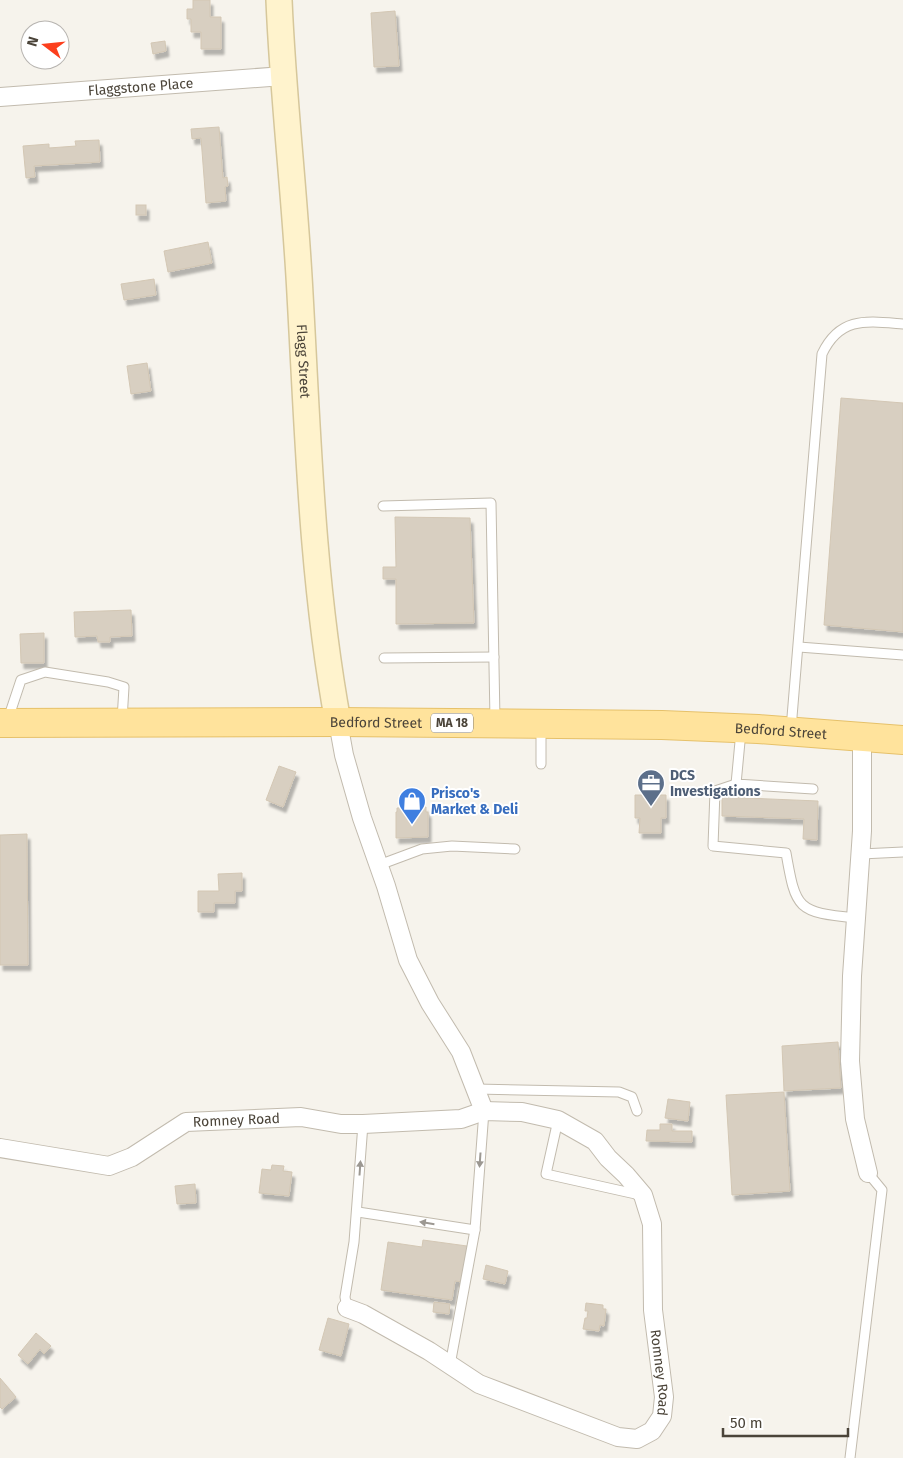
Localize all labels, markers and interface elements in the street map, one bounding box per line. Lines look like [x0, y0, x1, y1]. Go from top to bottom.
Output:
north arrow [20, 20, 70, 70]
text: N [24, 35, 42, 48]
street label: Flaggstone Place [87, 75, 194, 99]
street label: Flagg Street [293, 323, 314, 400]
street label: Bedford Street [330, 714, 423, 732]
road number: MA 18 [431, 714, 473, 732]
street label: Bedford Street [734, 720, 828, 743]
place label: DCS Investigations [670, 767, 761, 800]
office icon: DCS Investigations [636, 768, 666, 807]
place label: Prisco's Market & Deli [431, 785, 518, 818]
shop icon: Prisco's Market & Deli [397, 786, 427, 825]
street label: Romney Road [193, 1110, 280, 1131]
one-way arrow [476, 1152, 484, 1168]
one-way arrow [357, 1160, 365, 1176]
one-way arrow [419, 1219, 435, 1227]
street label: Romney Road [647, 1328, 672, 1417]
scale bar [723, 1406, 848, 1438]
text: 50 m [730, 1414, 763, 1432]

